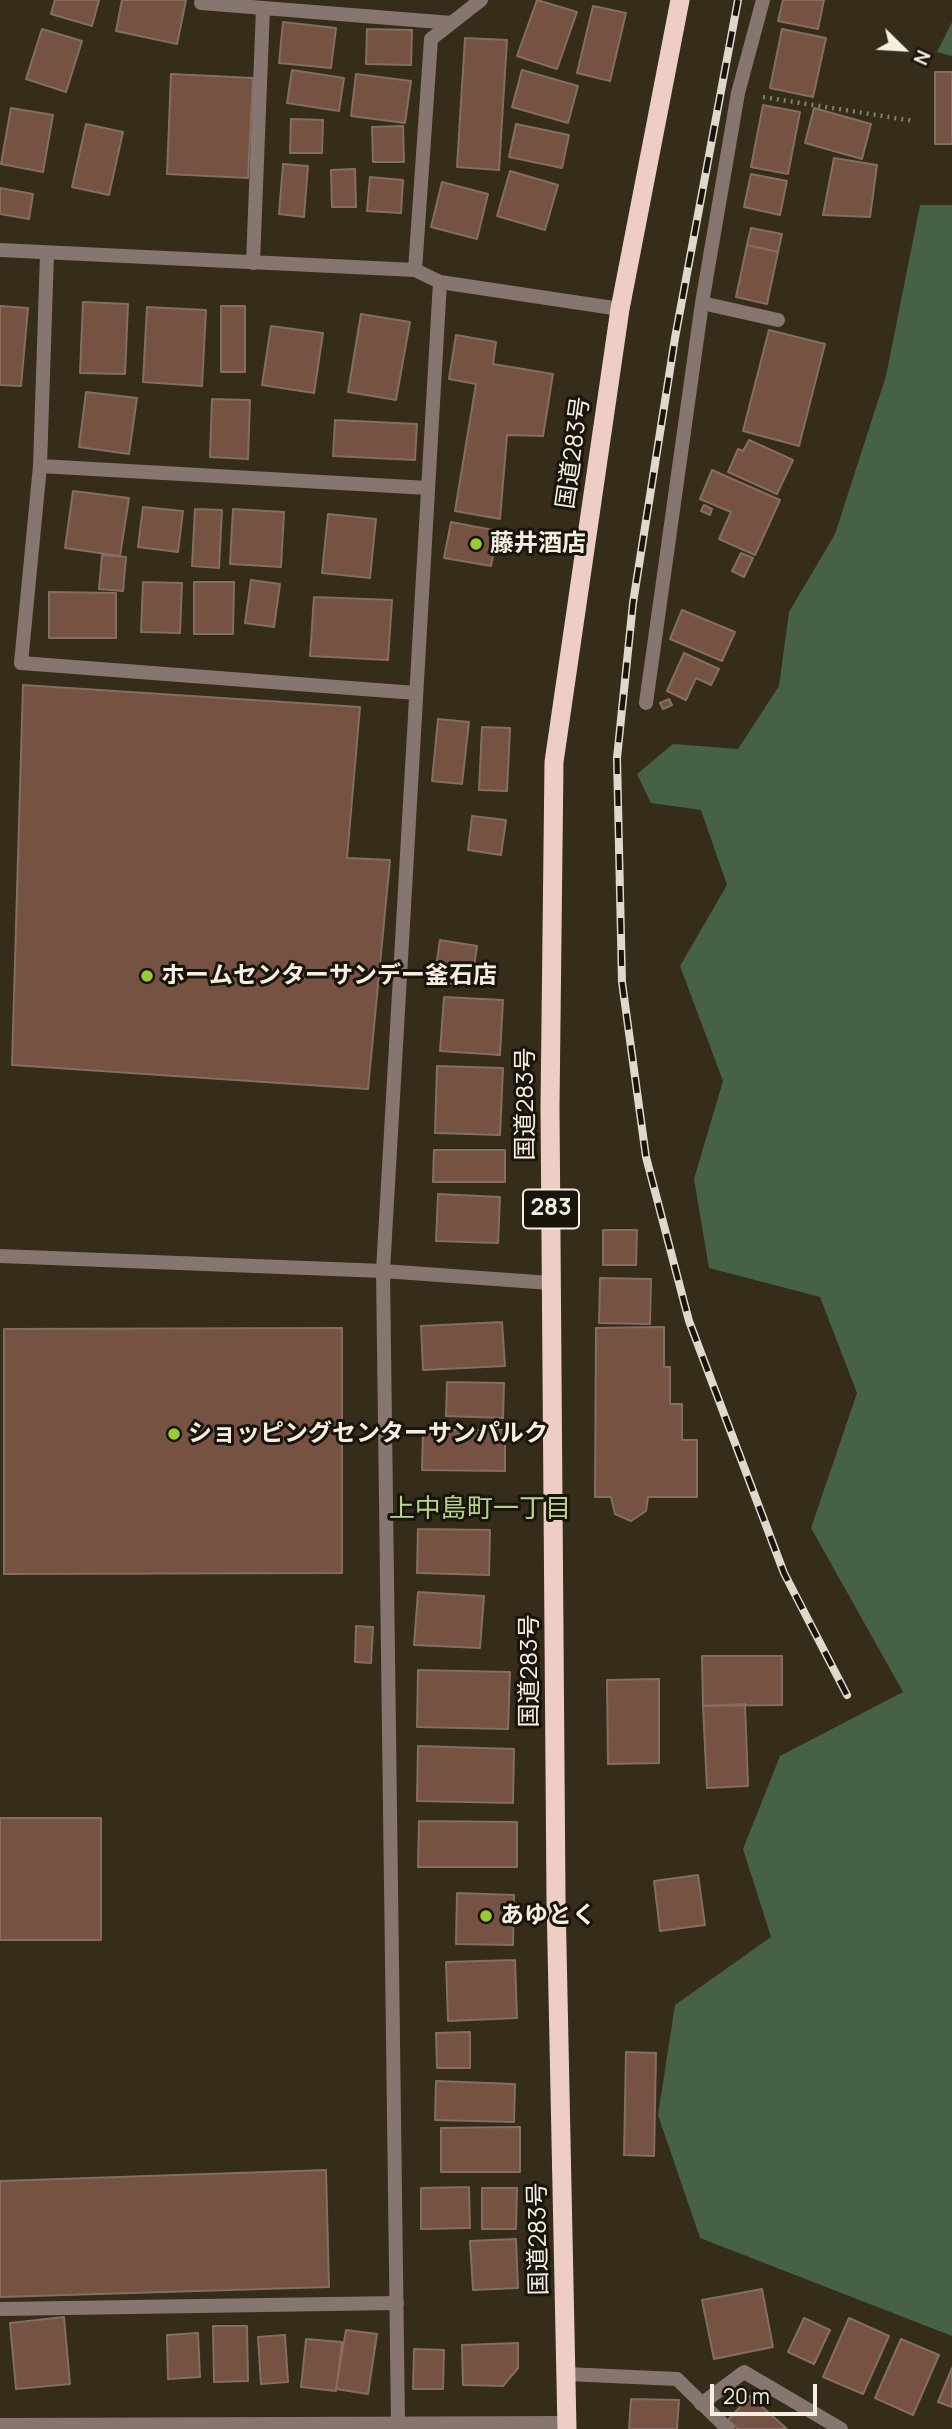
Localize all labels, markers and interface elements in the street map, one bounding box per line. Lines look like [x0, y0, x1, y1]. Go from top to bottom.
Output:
north arrow [868, 14, 938, 84]
text: N [908, 46, 937, 69]
street label: 国道283号 [552, 395, 596, 511]
place label: 藤井酒店 [490, 530, 586, 558]
marker: 藤井酒店 [468, 536, 484, 552]
place label: ホームセンターサンデー釜石店 [161, 962, 497, 990]
marker: ホームセンターサンデー釜石店 [139, 968, 155, 984]
street label: 国道283号 [512, 1048, 540, 1160]
road number: 283 [523, 1190, 579, 1228]
place label: ショッピングセンターサンパルク [188, 1420, 548, 1448]
marker: ショッピングセンターサンパルク [166, 1426, 182, 1442]
district label: 上中島町一丁目 [389, 1494, 571, 1526]
street label: 国道283号 [516, 1615, 544, 1727]
place label: あゆとく [500, 1902, 596, 1930]
marker: あゆとく [478, 1908, 494, 1924]
street label: 国道283号 [524, 2182, 554, 2296]
scale bar [714, 2370, 821, 2414]
text: 20 m [723, 2382, 770, 2410]

